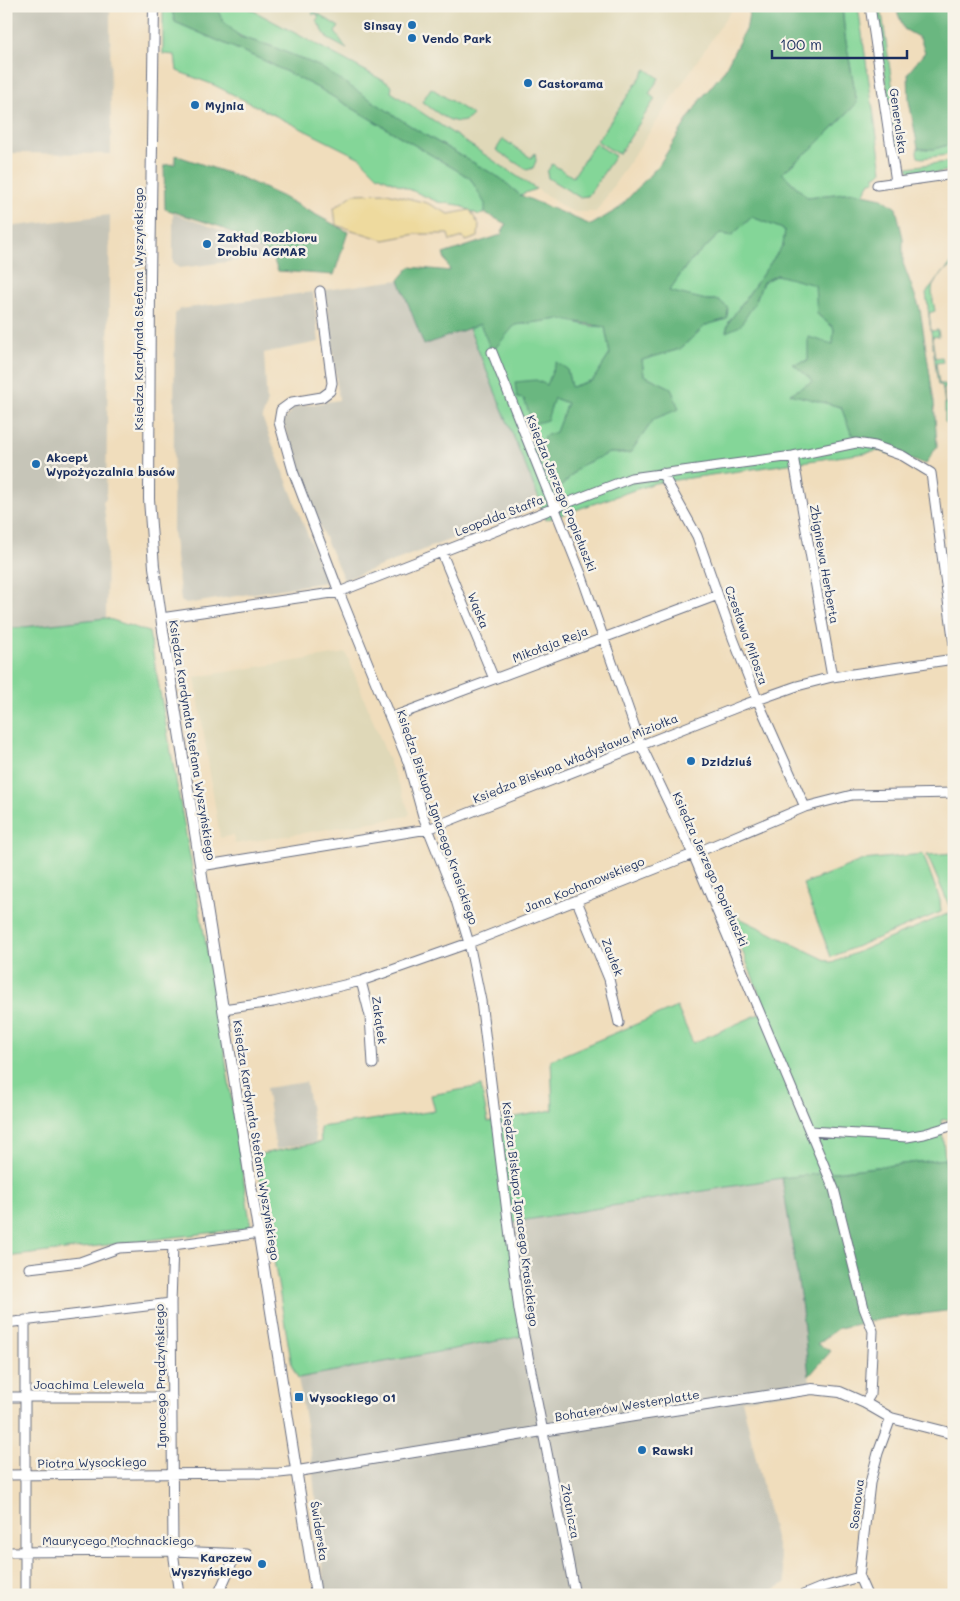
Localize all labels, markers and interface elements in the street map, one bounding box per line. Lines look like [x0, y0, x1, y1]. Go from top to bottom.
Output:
place label: Sinsay [364, 17, 402, 33]
marker: Sinsay [406, 19, 418, 31]
scale bar [772, 28, 908, 60]
place label: Vendo Park [422, 30, 491, 46]
marker: Vendo Park [406, 32, 418, 44]
text: 100 m [780, 34, 822, 54]
place label: Castorama [538, 75, 603, 91]
marker: Castorama [522, 77, 534, 89]
street label: Generalska [886, 87, 912, 155]
place label: Myjnia [205, 97, 244, 113]
marker: Myjnia [189, 99, 201, 111]
street label: Księdza Kardynała Stefana Wyszyńskiego [130, 188, 146, 430]
place label: Zakład Rozbioru Drobiu AGMAR [217, 229, 318, 259]
marker: Zakład Rozbioru Drobiu AGMAR [201, 238, 213, 250]
street label: Księdza Jerzego Popiełuszki [523, 412, 601, 574]
place label: Akcept Wypożyczalnia busów [46, 449, 175, 479]
marker: Akcept Wypożyczalnia busów [30, 458, 42, 470]
street label: Leopolda Staffa [452, 491, 546, 539]
street label: Zbigniewa Herberta [807, 503, 843, 625]
street label: Czesława Miłosza [722, 583, 772, 687]
street label: Wąska [465, 590, 493, 630]
street label: Księdza Kardynała Stefana Wyszyńskiego [166, 619, 220, 861]
street label: Mikołaja Reja [510, 622, 590, 666]
street label: Księdza Biskupa Ignacego Krasickiego [394, 708, 482, 926]
street label: Księdza Biskupa Władysława Miziołka [470, 709, 680, 807]
place label: Dzidziuś [701, 753, 752, 769]
marker: Dzidziuś [685, 755, 697, 767]
street label: Księdza Jerzego Popiełuszki [670, 789, 752, 949]
street label: Jana Kochanowskiego [522, 853, 646, 915]
street label: Zaułek [598, 936, 628, 978]
street label: Zakątek [369, 995, 391, 1045]
street label: Księdza Kardynała Stefana Wyszyńskiego [230, 1019, 284, 1261]
street label: Księdza Biskupa Ignacego Krasickiego [499, 1101, 543, 1327]
street label: Ignacego Prądzyńskiego [151, 1304, 169, 1448]
street label: Joachima Lelewela [34, 1376, 144, 1392]
street label: Bohaterów Westerplatte [554, 1386, 700, 1424]
place label: Wysockiego 01 [309, 1389, 396, 1405]
marker: Wysockiego 01 [293, 1391, 305, 1403]
place label: Rawski [652, 1442, 693, 1458]
marker: Rawski [636, 1444, 648, 1456]
street label: Piotra Wysockiego [37, 1453, 147, 1471]
street label: Sosnowa [845, 1478, 867, 1530]
street label: Złotnicza [558, 1482, 584, 1540]
street label: Świderska [307, 1500, 333, 1562]
street label: Maurycego Mochnackiego [42, 1532, 194, 1548]
place label: Karczew Wyszyńskiego [171, 1549, 252, 1579]
marker: Karczew Wyszyńskiego [256, 1558, 268, 1570]

